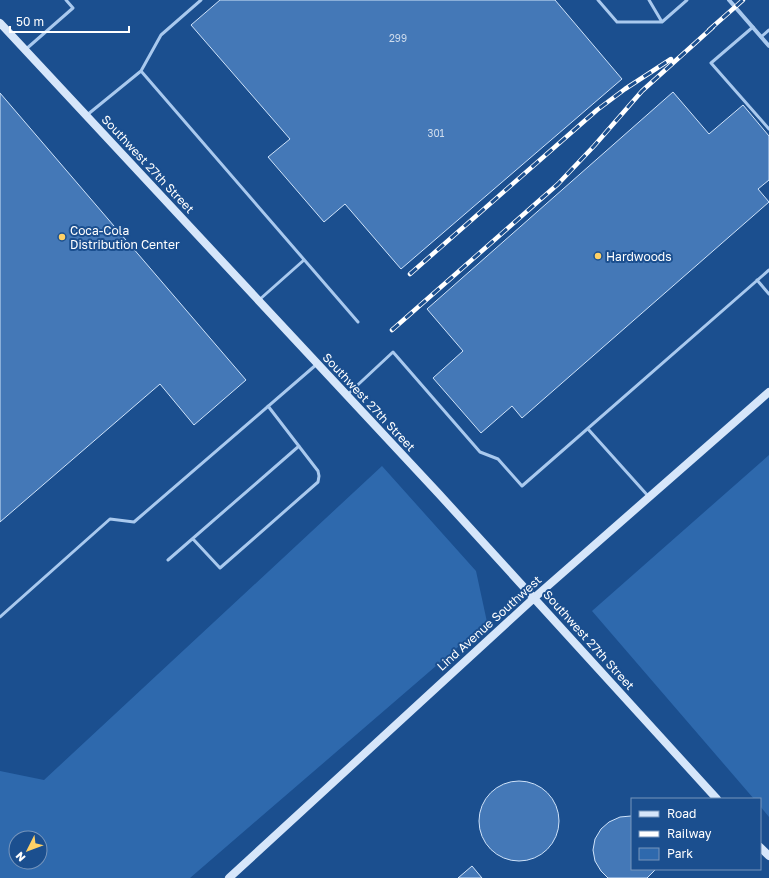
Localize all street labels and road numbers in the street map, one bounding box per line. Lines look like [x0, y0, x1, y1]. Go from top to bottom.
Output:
street label: Southwest 27th Street [99, 112, 198, 216]
street label: Southwest 27th Street [320, 350, 419, 454]
street label: Lind Avenue Southwest [434, 572, 544, 674]
street label: Southwest 27th Street [540, 587, 638, 693]

